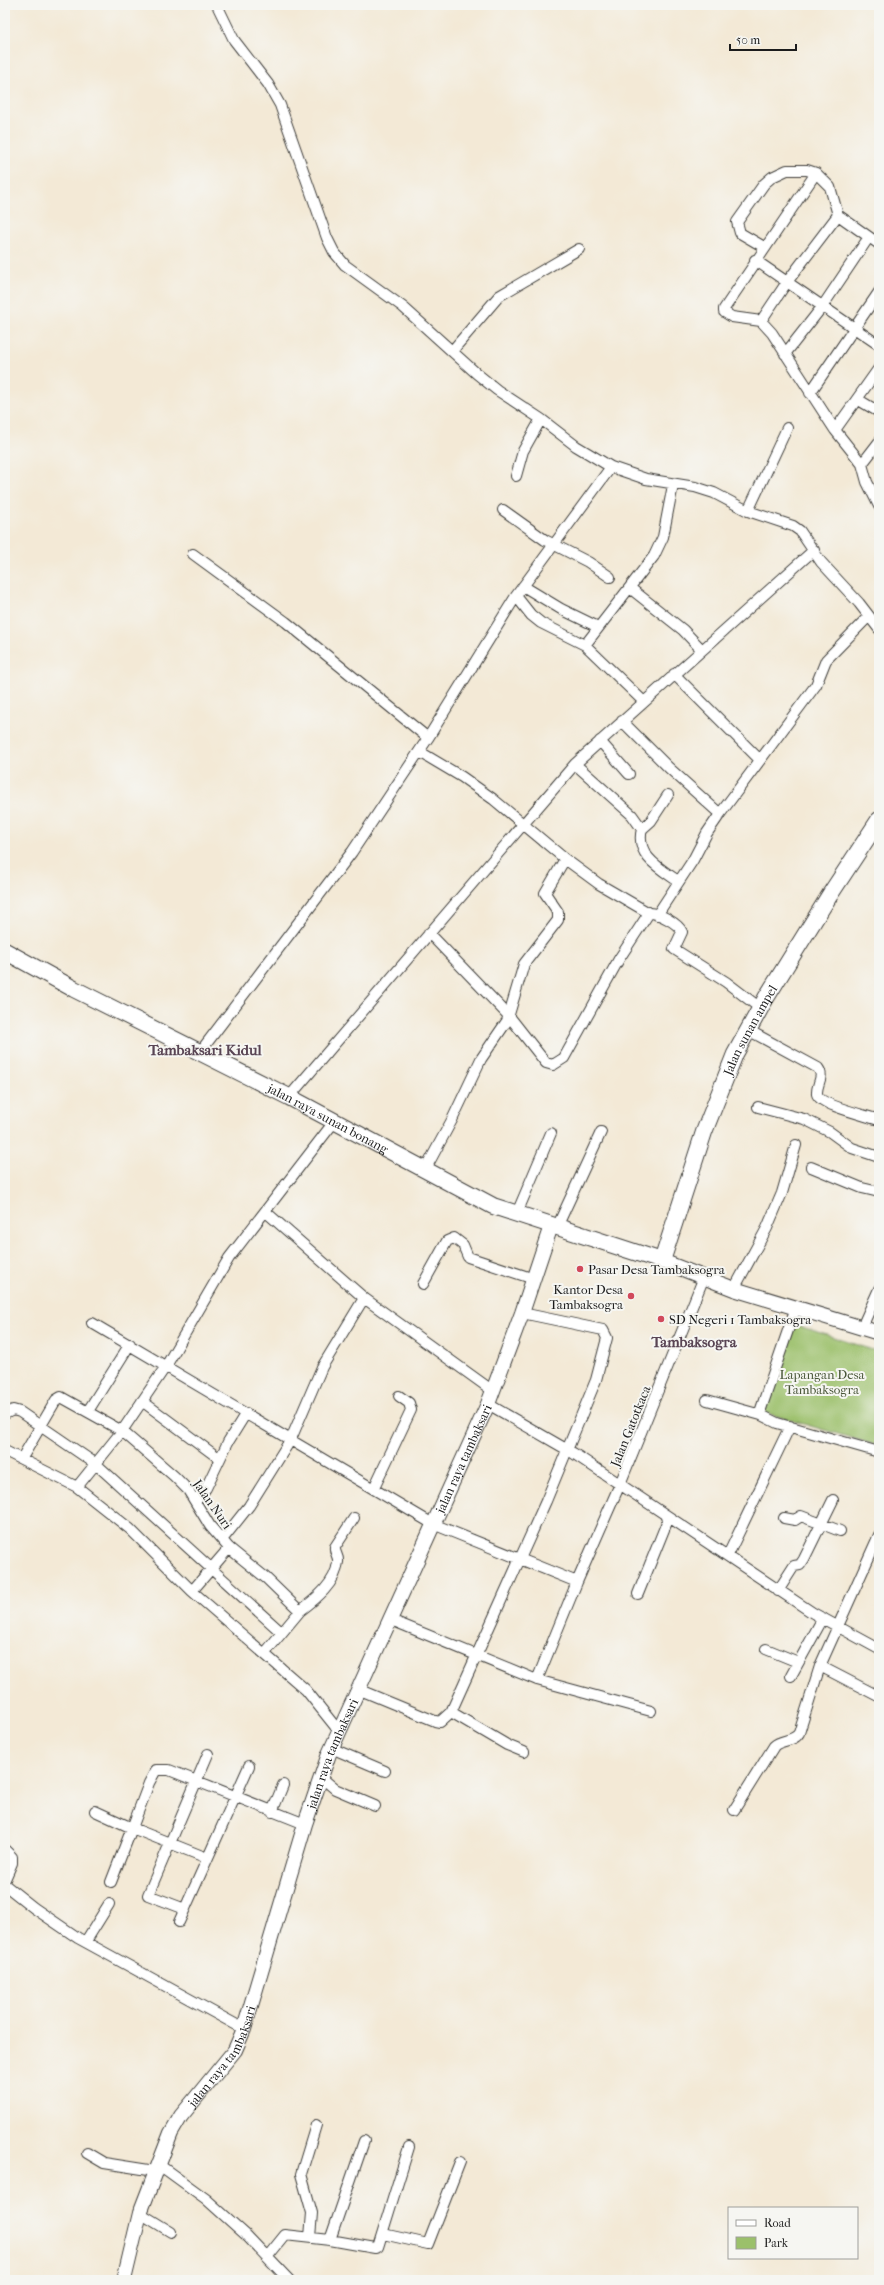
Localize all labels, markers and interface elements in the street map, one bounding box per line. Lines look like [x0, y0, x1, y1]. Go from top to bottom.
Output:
scale bar [730, 26, 796, 52]
text: 50 m [736, 33, 760, 47]
street label: Jalan sunan ampel [720, 982, 781, 1079]
district label: Tambaksari Kidul [147, 1041, 262, 1059]
street label: jalan raya sunan bonang [264, 1080, 392, 1157]
place label: Pasar Desa Tambaksogra [588, 1262, 726, 1277]
marker: Pasar Desa Tambaksogra [575, 1264, 585, 1274]
place label: Kantor Desa Tambaksogra [549, 1282, 624, 1312]
marker: Kantor Desa Tambaksogra [626, 1291, 636, 1301]
place label: SD Negeri 1 Tambaksogra [669, 1312, 812, 1327]
marker: SD Negeri 1 Tambaksogra [656, 1314, 666, 1324]
district label: Tambaksogra [650, 1333, 738, 1351]
park label: Lapangan Desa Tambaksogra [780, 1367, 865, 1397]
street label: Jalan Gatotkaca [607, 1383, 654, 1470]
street label: jalan raya tambaksari [432, 1402, 495, 1517]
street label: Jalan Nuri [190, 1476, 235, 1532]
street label: jalan raya tambaksari [303, 1696, 361, 1812]
street label: jalan raya tambaksari [184, 2004, 259, 2111]
legend [728, 2207, 858, 2259]
text: Road [764, 2216, 791, 2230]
text: Park [764, 2236, 789, 2250]

